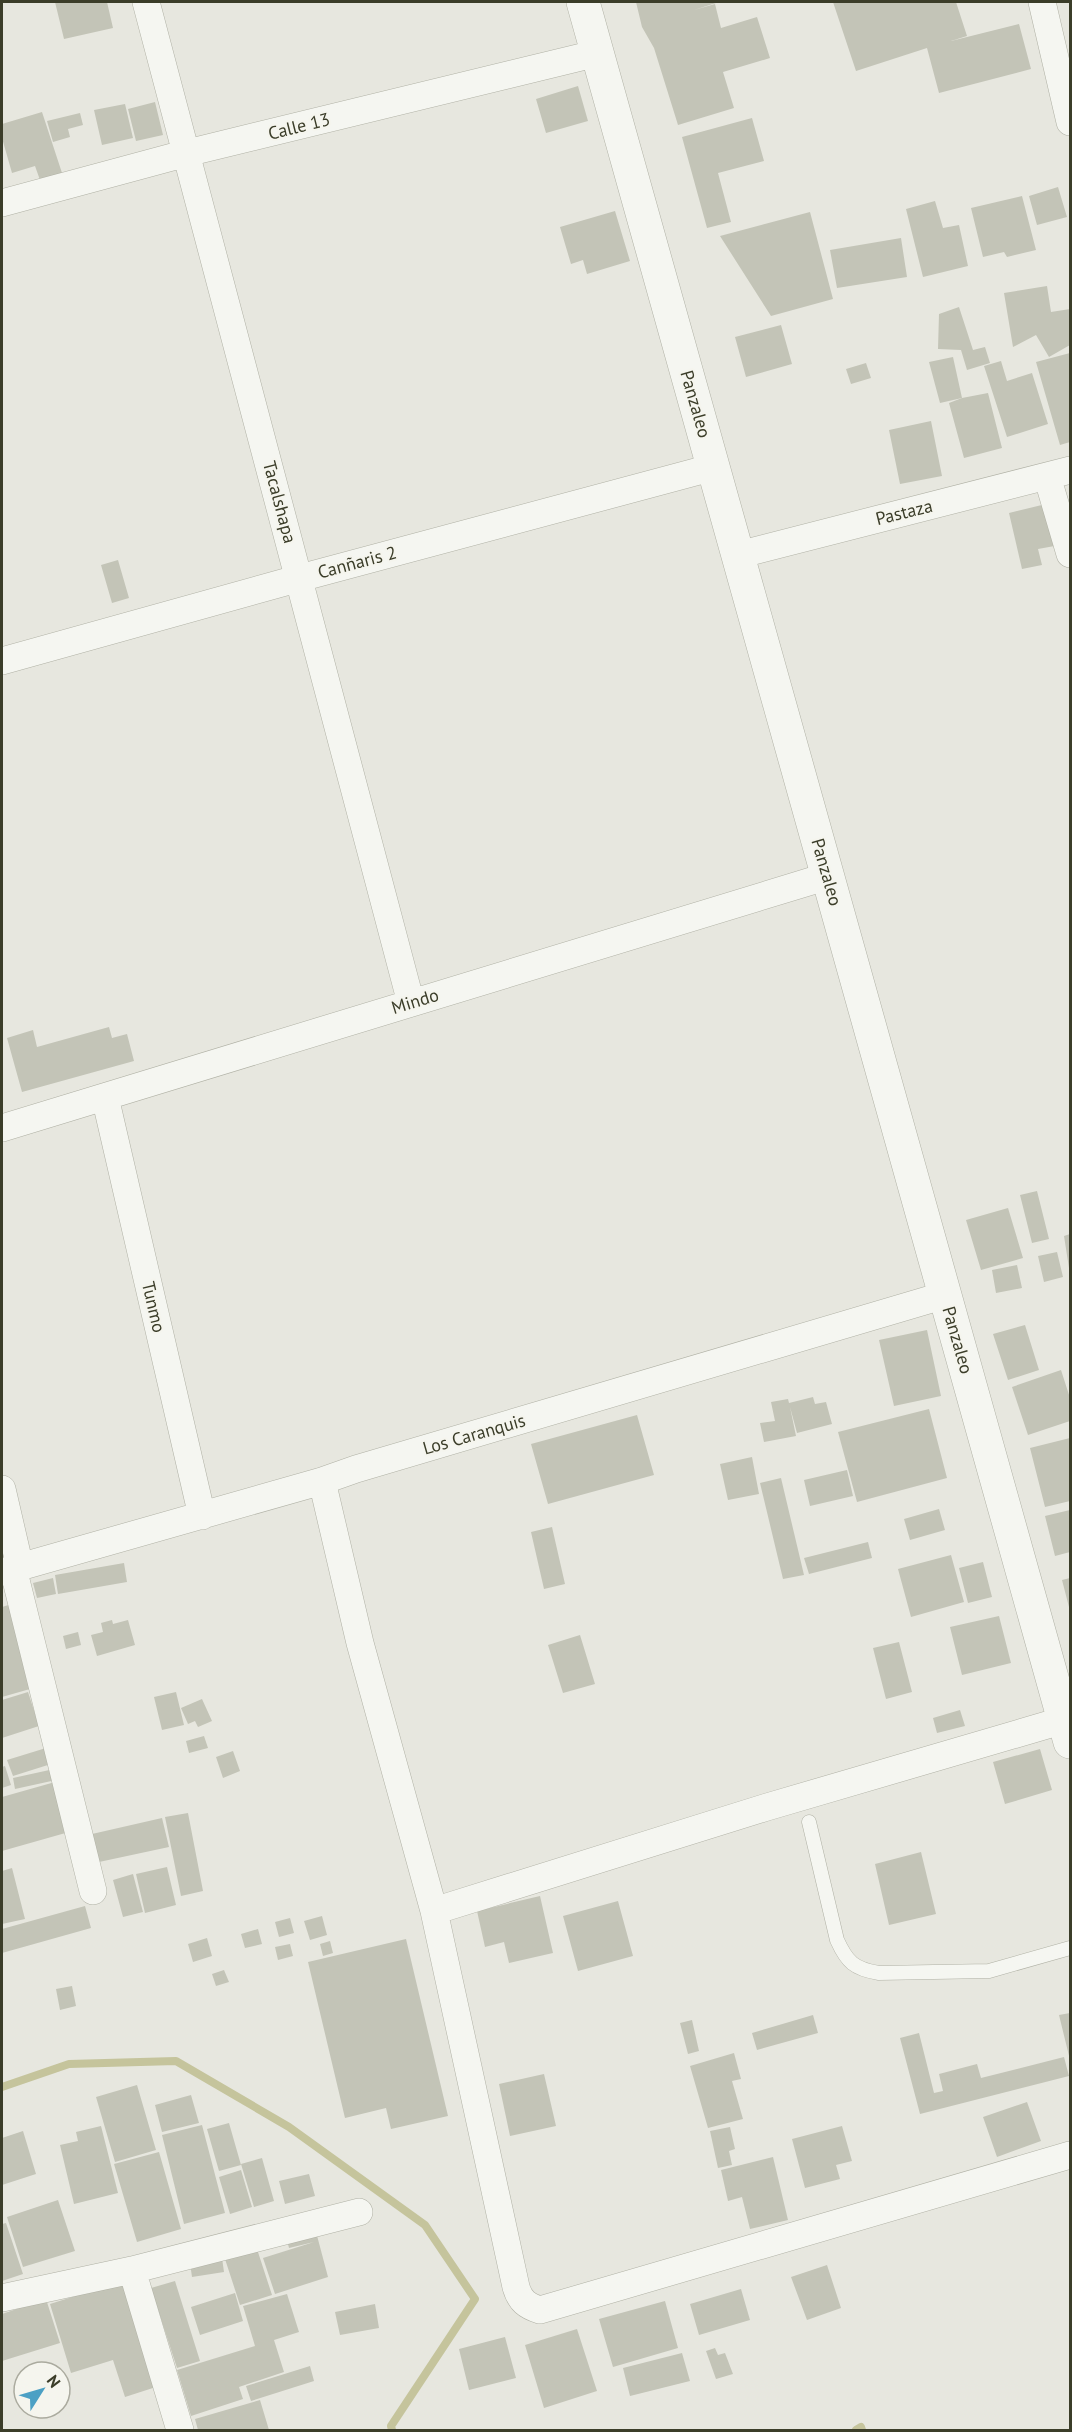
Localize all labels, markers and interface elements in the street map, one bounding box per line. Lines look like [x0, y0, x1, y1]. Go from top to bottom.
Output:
street label: Calle 13 [266, 107, 332, 145]
street label: Panzaleo [675, 368, 717, 440]
street label: Tacalshapa [258, 458, 302, 546]
street label: Pastaza [873, 494, 935, 530]
street label: Canñaris 2 [315, 540, 399, 584]
street label: Panzaleo [806, 836, 848, 908]
street label: Mindo [389, 983, 441, 1019]
street label: Tunmo [137, 1279, 171, 1335]
street label: Panzaleo [937, 1304, 979, 1376]
street label: Los Caranquis [420, 1408, 528, 1460]
north arrow [12, 2360, 72, 2420]
text: N [43, 2371, 65, 2391]

